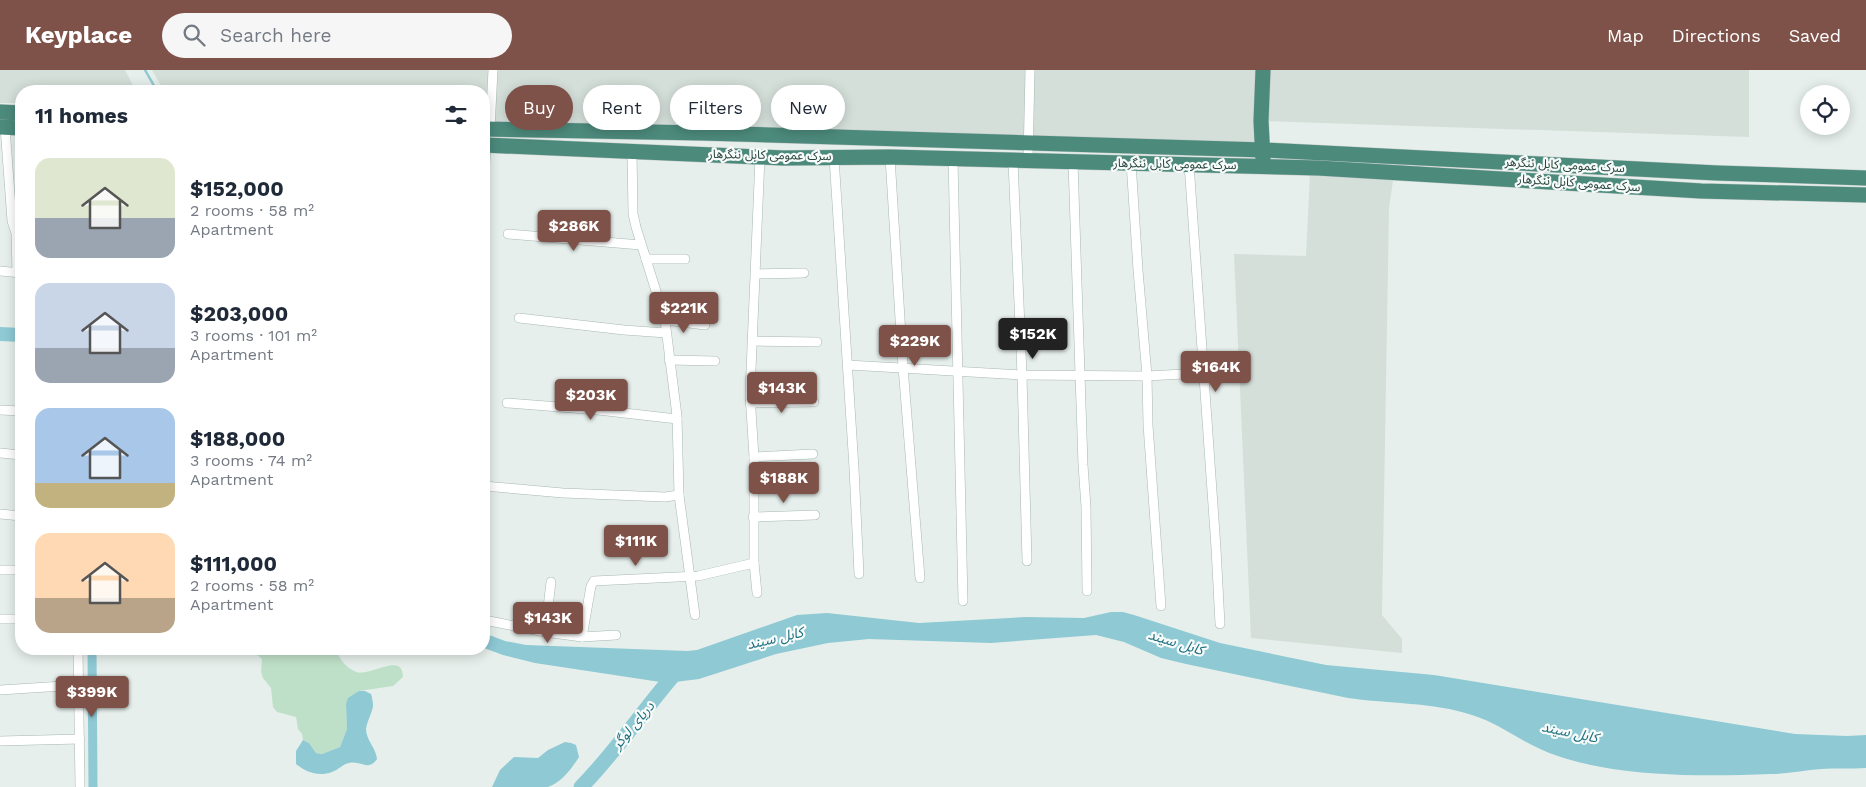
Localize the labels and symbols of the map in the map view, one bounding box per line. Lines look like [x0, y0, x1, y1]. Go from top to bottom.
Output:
street label: سرک عمومی کابل ننگرهار [707, 147, 832, 163]
street label: سرک عمومی کابل ننگرهر [1504, 155, 1625, 175]
street label: سرک عمومی کابل ننگرهار [1112, 156, 1237, 172]
street label: سرک عمومی کابل ننگرهار [1516, 172, 1641, 194]
pin: $286K [539, 210, 609, 252]
pin: $221K [649, 292, 719, 334]
pin: $152K [998, 318, 1068, 360]
pin: $229K [880, 324, 950, 367]
pin: $164K [1181, 350, 1251, 393]
pin: $143K [747, 372, 817, 414]
pin: $203K [556, 378, 626, 421]
pin: $188K [749, 462, 819, 504]
pin: $111K [601, 524, 671, 567]
pin: $143K [513, 602, 583, 644]
water label: کابل سيند [745, 623, 808, 653]
water label: کابل سيند [1146, 626, 1209, 660]
pin: $399K [57, 676, 127, 718]
water label: دریای لوگر [608, 698, 658, 753]
water label: کابل سيند [1540, 718, 1603, 747]

